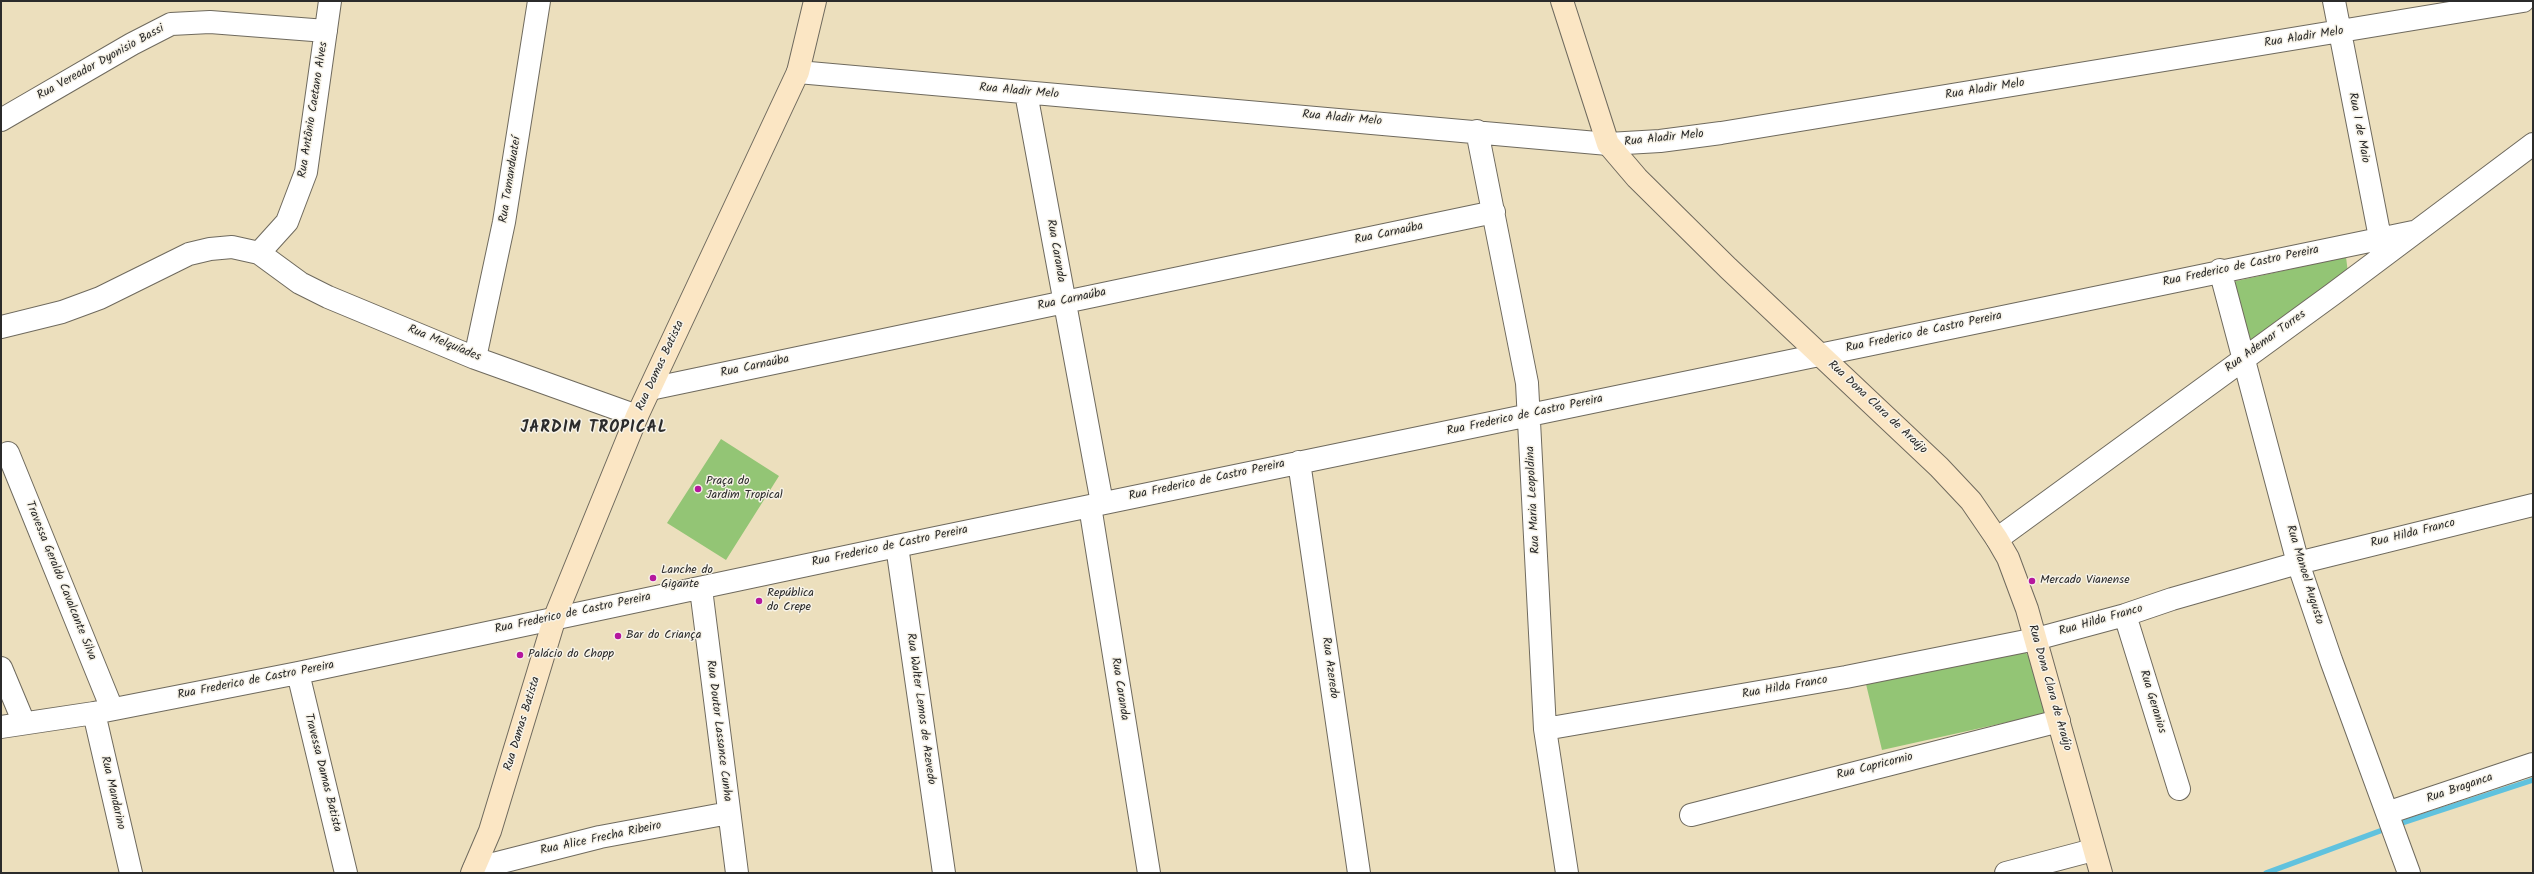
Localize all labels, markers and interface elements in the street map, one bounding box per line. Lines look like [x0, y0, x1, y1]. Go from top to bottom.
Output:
street label: Rua Vereador Dyonisio Bassi [35, 22, 167, 104]
street label: Rua Aladir Melo [2263, 25, 2345, 51]
street label: Rua Antônio Caetano Alves [296, 41, 332, 179]
street label: Rua Aladir Melo [1944, 77, 2026, 103]
street label: Rua Aladir Melo [979, 81, 1059, 103]
street label: Rua 1 de Maio [2344, 92, 2372, 164]
street label: Rua Aladir Melo [1302, 108, 1382, 130]
street label: Rua Aladir Melo [1623, 128, 1705, 150]
street label: Rua Tamanduateí [497, 136, 525, 224]
street label: Rua Caranda [1042, 218, 1068, 284]
street label: Rua Carnaúba [1353, 220, 1425, 248]
street label: Rua Frederico de Castro Pereira [2162, 243, 2320, 291]
street label: Rua Carnaúba [1036, 286, 1108, 314]
street label: Rua Ademar Torres [2223, 308, 2309, 376]
street label: Rua Frederico de Castro Pereira [1845, 309, 2003, 357]
street label: Rua Damas Batista [634, 319, 688, 413]
street label: Rua Melquíades [405, 323, 483, 365]
street label: Rua Carnaúba [719, 353, 791, 381]
street label: Rua Dona Clara de Araújo [1824, 358, 1930, 458]
street label: Rua Frederico de Castro Pereira [1446, 392, 1604, 440]
district label: JARDIM TROPICAL [521, 419, 667, 439]
street label: Rua Maria Leopoldina [1524, 446, 1544, 554]
street label: Rua Frederico de Castro Pereira [1128, 457, 1286, 505]
place label: Praça do Jardim Tropical [706, 475, 783, 503]
marker: Praça do Jardim Tropical [693, 484, 703, 494]
street label: Travessa Geraldo Cavalcante Silva [21, 499, 99, 663]
street label: Rua Hilda Franco [2369, 517, 2457, 551]
street label: Rua Frederico de Castro Pereira [811, 523, 969, 571]
street label: Rua Manoel Augusto [2282, 524, 2326, 626]
place label: Lanche do Gigante [661, 564, 713, 592]
marker: Lanche do Gigante [648, 573, 658, 583]
place label: Mercado Vianense [2040, 574, 2130, 588]
marker: Mercado Vianense [2027, 576, 2037, 586]
place label: República do Crepe [767, 587, 814, 615]
street label: Rua Frederico de Castro Pereira [494, 590, 652, 638]
marker: República do Crepe [754, 596, 764, 606]
street label: Rua Hilda Franco [2057, 602, 2145, 640]
street label: Rua Dona Clara de Araújo [2024, 623, 2074, 753]
place label: Bar do Criança [626, 629, 701, 643]
marker: Bar do Criança [613, 631, 623, 641]
street label: Rua Walter Lemos de Azevedo [902, 632, 938, 786]
street label: Rua Azeredo [1318, 636, 1340, 700]
place label: Palácio do Chopp [528, 648, 614, 662]
marker: Palácio do Chopp [515, 650, 525, 660]
street label: Rua Caranda [1107, 656, 1131, 722]
street label: Rua Frederico de Castro Pereira [176, 659, 336, 703]
street label: Rua Doutor Lassance Cunha [702, 659, 734, 803]
street label: Rua Geranios [2136, 669, 2168, 735]
street label: Rua Hilda Franco [1741, 673, 1829, 703]
street label: Rua Damas Batista [502, 675, 544, 773]
street label: Travessa Damas Batista [300, 712, 344, 834]
street label: Rua Capricornio [1835, 751, 1915, 783]
street label: Rua Mandarino [97, 755, 127, 831]
street label: Rua Braganca [2425, 771, 2495, 807]
street label: Rua Alice Frecha Ribeiro [539, 819, 663, 859]

